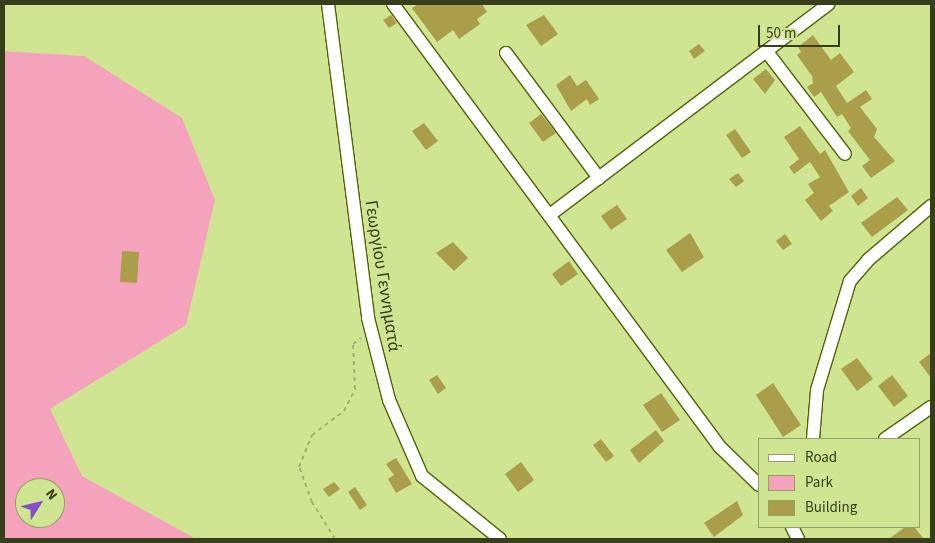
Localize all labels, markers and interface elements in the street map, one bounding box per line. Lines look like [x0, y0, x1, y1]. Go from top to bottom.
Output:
scale bar [760, 15, 842, 47]
text: 50 m [766, 23, 796, 44]
street label: Γεωργίου Γεννηματά [359, 199, 405, 353]
legend [758, 438, 920, 528]
text: Road [805, 447, 837, 468]
text: Park [805, 472, 833, 493]
north arrow [15, 478, 65, 528]
text: N [40, 485, 62, 504]
text: Building [805, 497, 857, 518]

